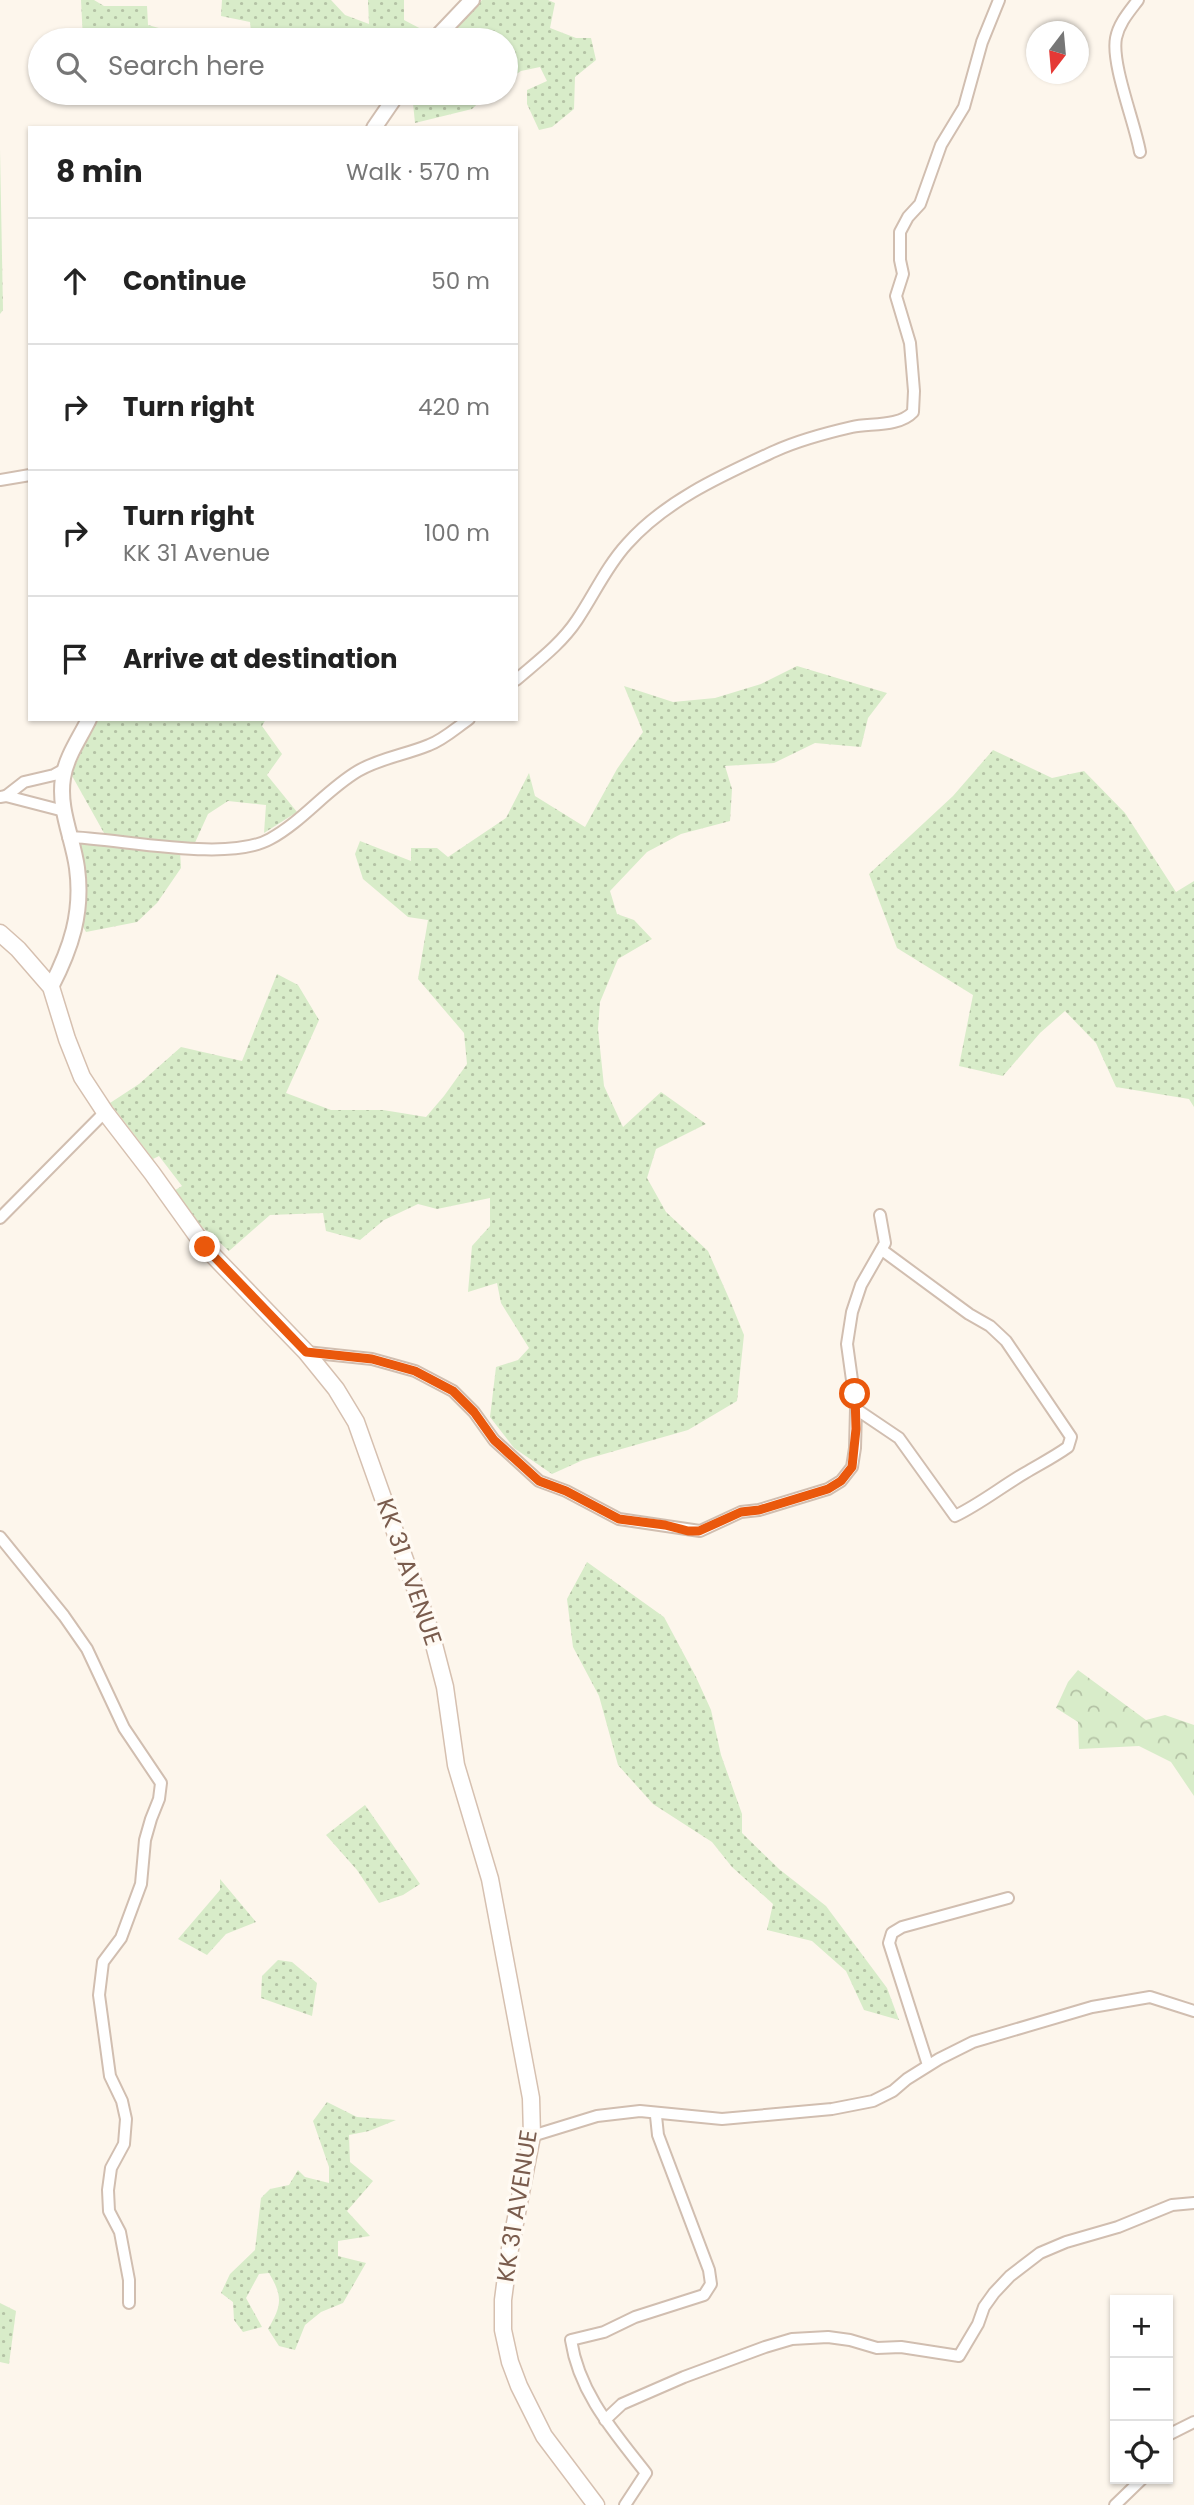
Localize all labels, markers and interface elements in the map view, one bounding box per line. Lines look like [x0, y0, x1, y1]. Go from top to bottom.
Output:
north arrow [1026, 21, 1089, 84]
search box [28, 28, 518, 105]
icon: search [52, 48, 90, 86]
text: Search here [108, 48, 265, 84]
text: 8 min [56, 150, 143, 193]
text: Walk · 570 m [346, 156, 490, 188]
icon: ahead [56, 262, 94, 300]
text: Continue [123, 263, 246, 299]
text: 50 m [431, 265, 490, 297]
icon: right [56, 388, 94, 426]
text: Turn right [123, 389, 255, 425]
text: 420 m [418, 391, 490, 423]
text: Turn right [123, 498, 255, 534]
icon: right [56, 514, 94, 552]
text: 100 m [424, 517, 490, 549]
text: KK 31 Avenue [123, 537, 270, 569]
icon: arrive [56, 640, 94, 678]
text: Arrive at destination [123, 641, 398, 677]
route end [189, 1231, 220, 1262]
route start [839, 1378, 870, 1409]
street label: KK 31 AVENUE [369, 1494, 450, 1650]
street label: KK 31 AVENUE [488, 2128, 545, 2284]
map controls [1110, 2295, 1173, 2484]
button: + [1110, 2295, 1173, 2358]
button: − [1110, 2358, 1173, 2421]
button: locate [1110, 2421, 1173, 2484]

